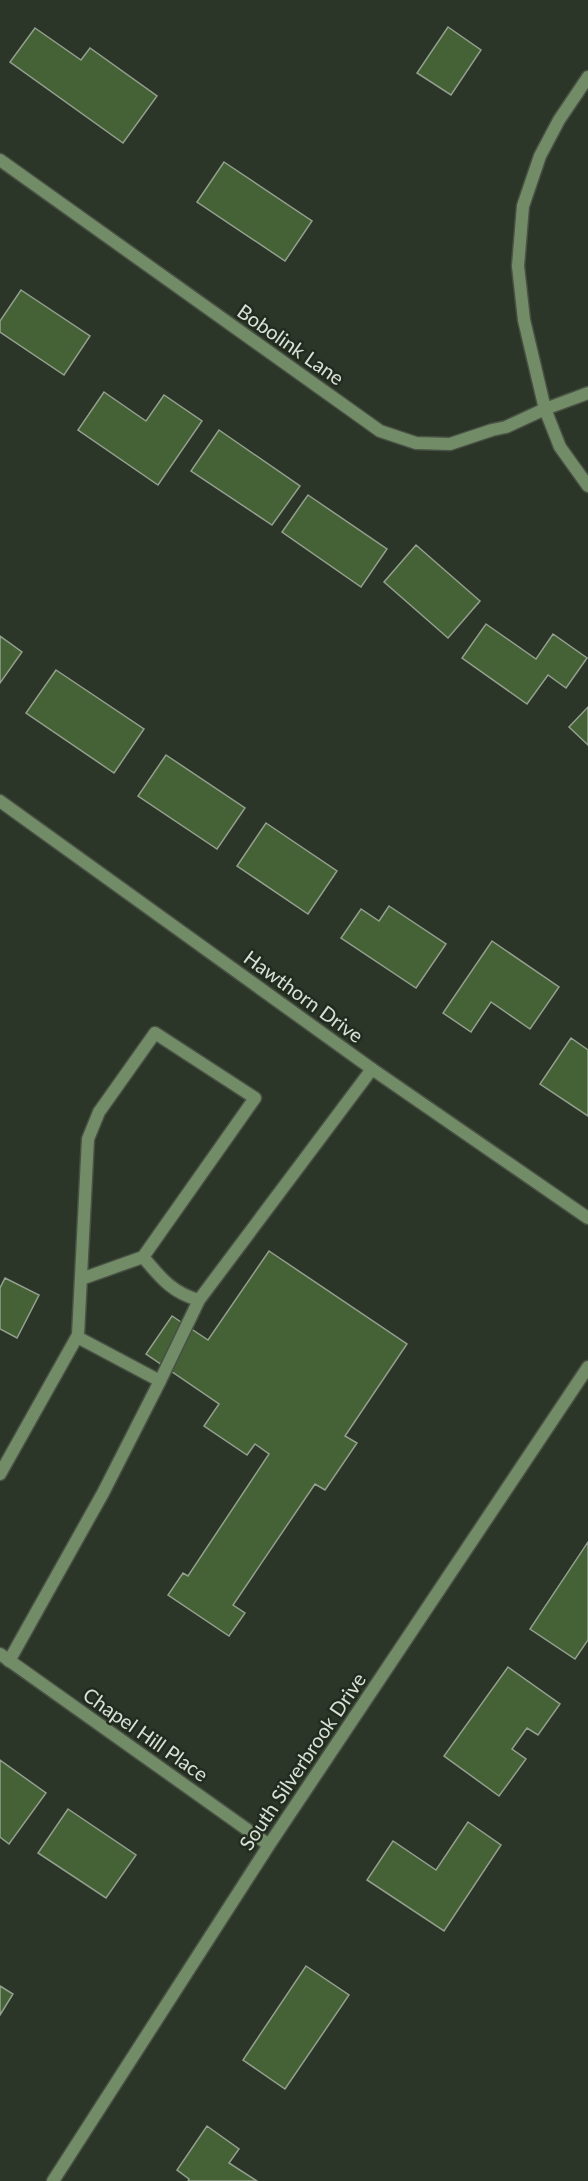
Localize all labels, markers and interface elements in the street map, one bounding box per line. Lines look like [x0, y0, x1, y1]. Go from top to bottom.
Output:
street label: Bobolink Lane [233, 298, 349, 390]
street label: Hawthorn Drive [240, 945, 368, 1047]
street label: South Silverbrook Drive [234, 1668, 370, 1854]
street label: Chapel Hill Place [79, 1682, 213, 1786]

